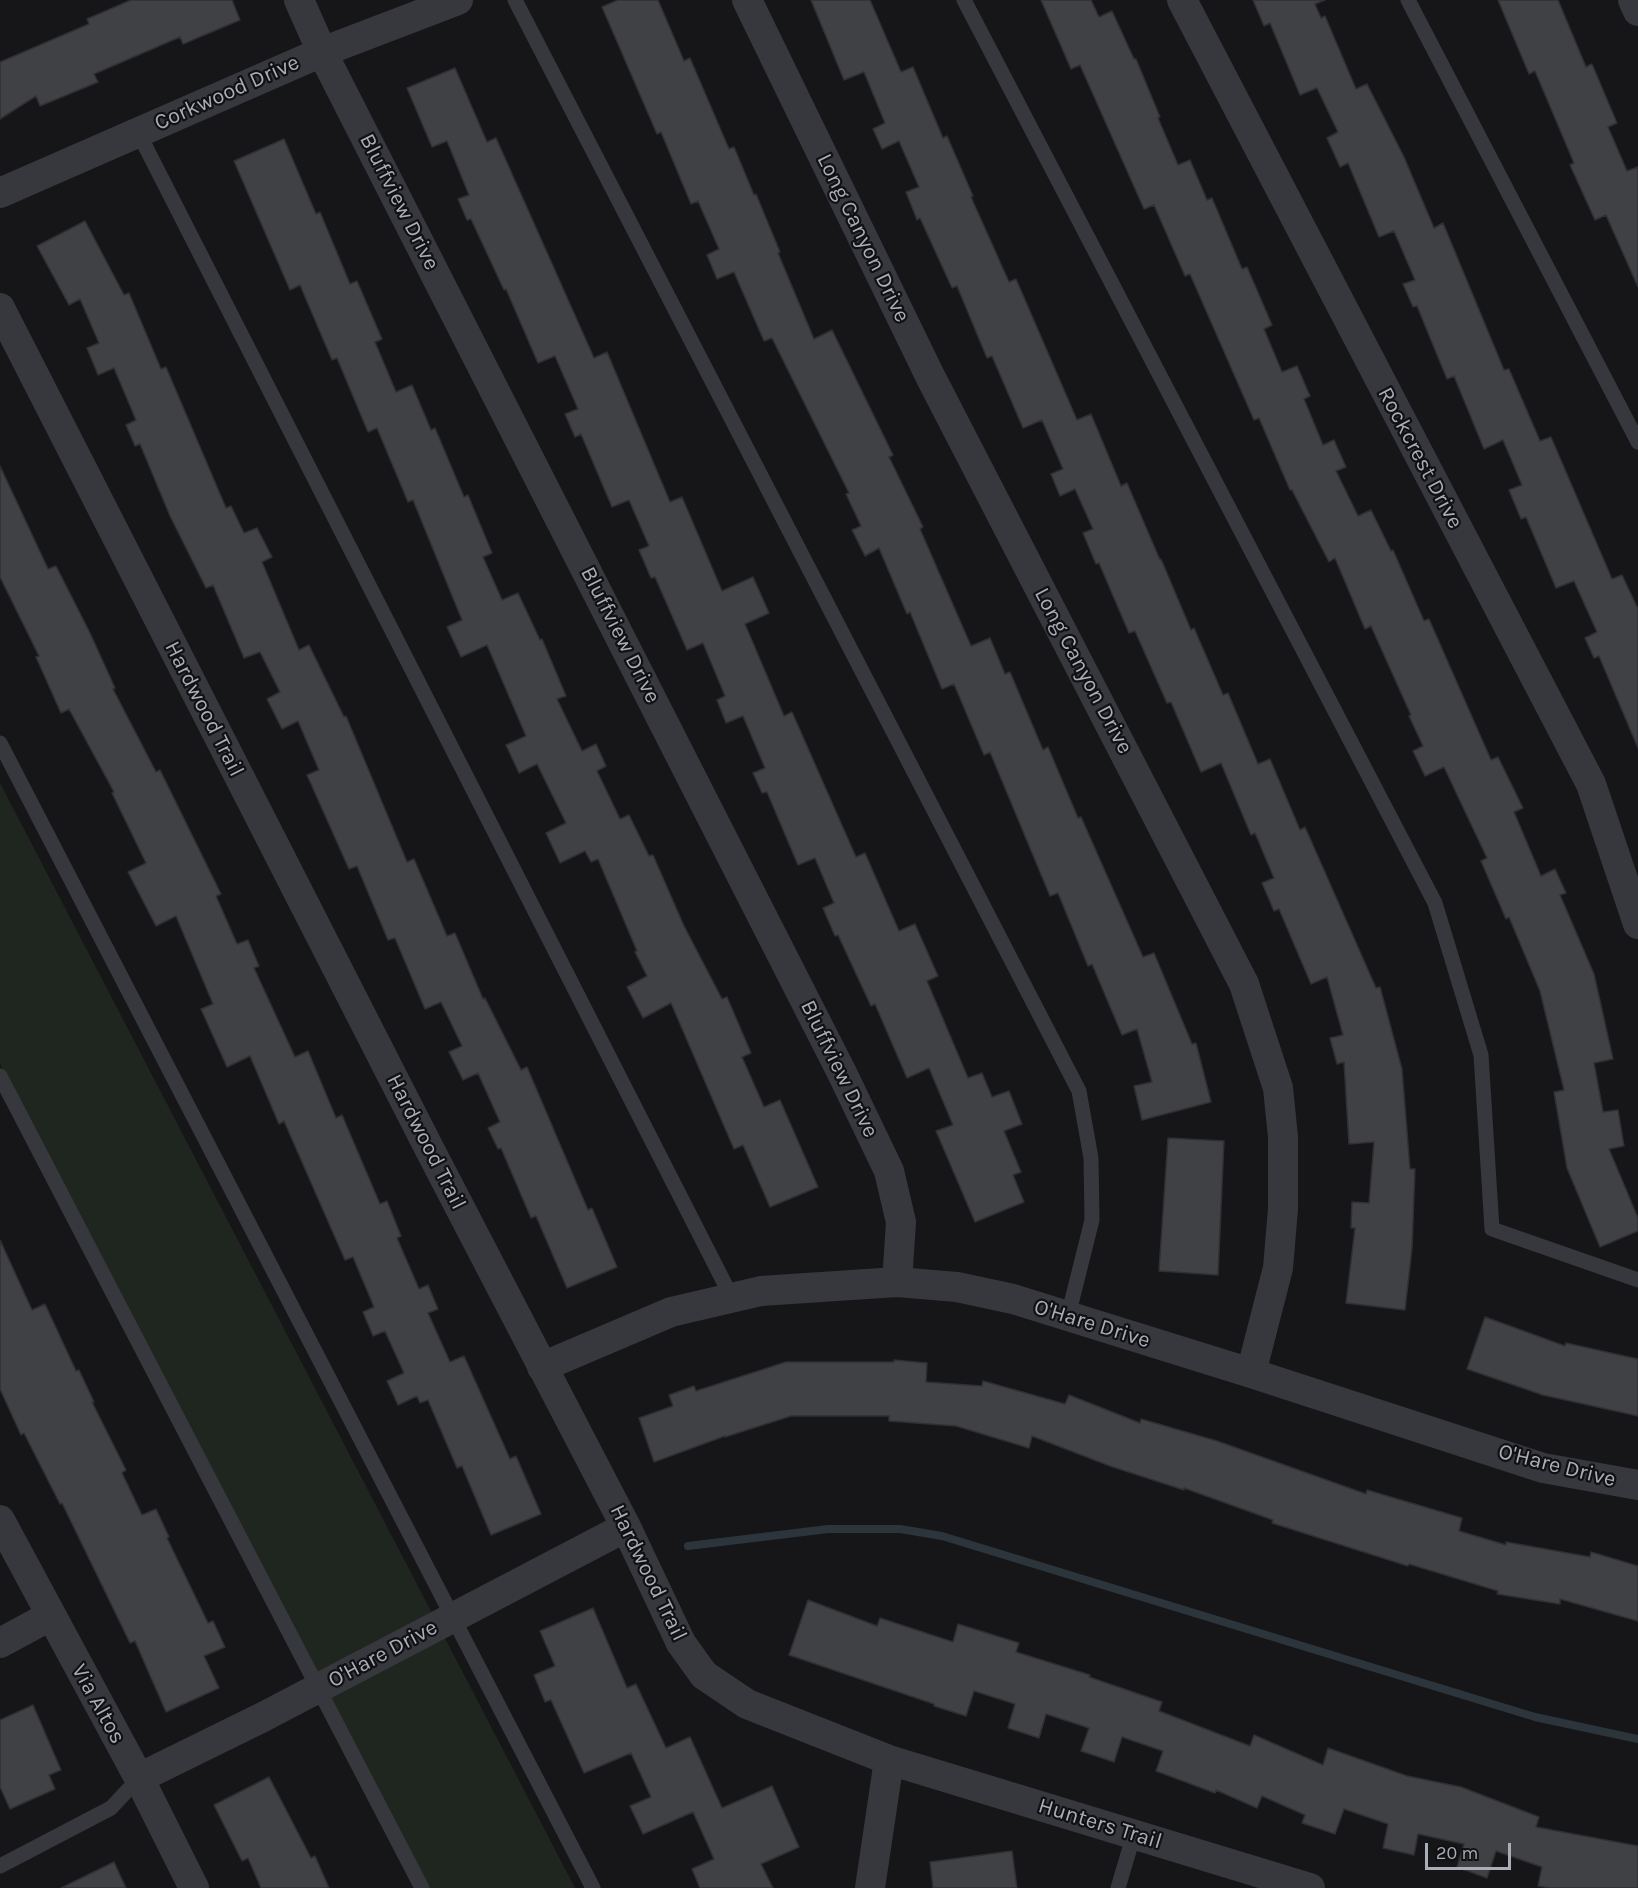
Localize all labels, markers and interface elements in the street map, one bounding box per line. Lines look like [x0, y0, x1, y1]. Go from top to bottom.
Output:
street label: Corkwood Drive [151, 49, 303, 137]
street label: Bluffview Drive [353, 129, 445, 275]
street label: Long Canyon Drive [811, 149, 915, 327]
street label: Rockcrest Drive [1372, 383, 1468, 533]
street label: Bluffview Drive [574, 562, 666, 708]
street label: Long Canyon Drive [1028, 583, 1138, 759]
street label: Hardwood Trail [159, 637, 249, 781]
street label: Bluffview Drive [794, 996, 884, 1142]
street label: Hardwood Trail [381, 1070, 471, 1214]
street label: O'Hare Drive [1031, 1294, 1153, 1354]
street label: O'Hare Drive [1496, 1439, 1618, 1493]
street label: Hardwood Trail [604, 1501, 692, 1645]
street label: O'Hare Drive [324, 1614, 442, 1694]
street label: Via Altos [65, 1660, 131, 1748]
street label: Hunters Trail [1035, 1793, 1165, 1855]
scale bar [1428, 1831, 1514, 1869]
text: 20 m [1436, 1842, 1478, 1864]

